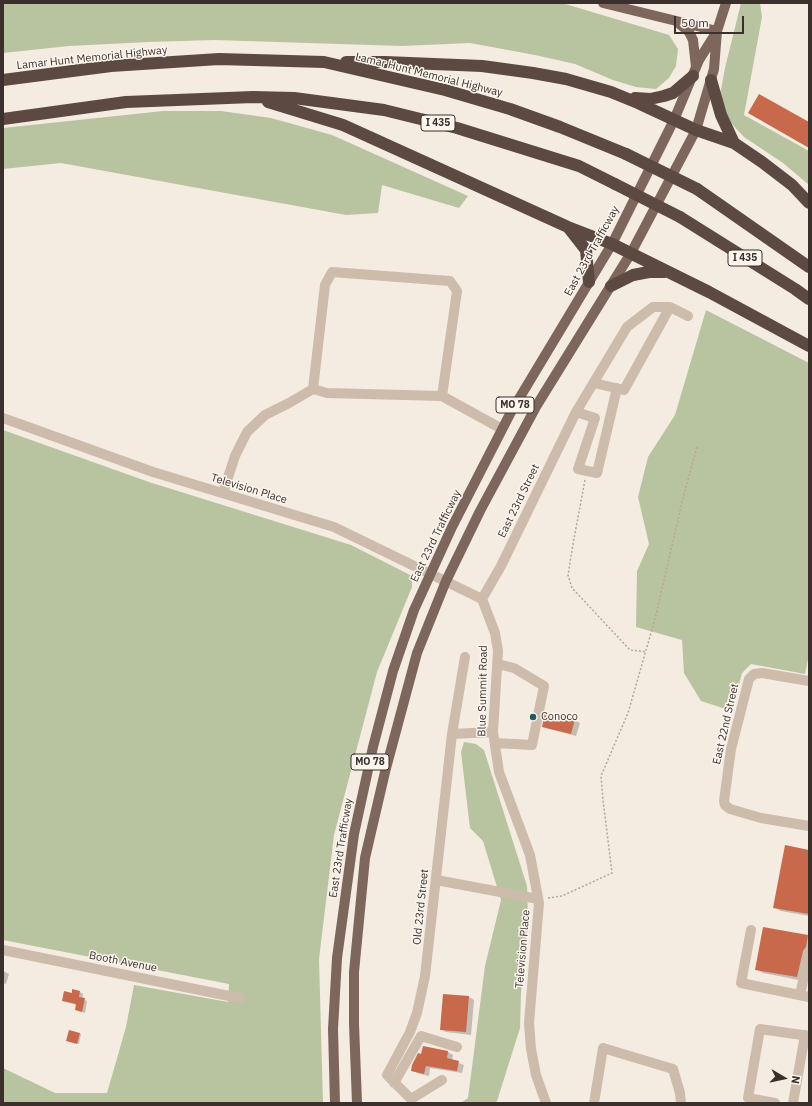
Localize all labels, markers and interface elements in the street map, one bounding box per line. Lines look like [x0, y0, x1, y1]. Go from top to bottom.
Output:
scale bar [676, 8, 746, 34]
text: 50 m [681, 15, 709, 30]
street label: Lamar Hunt Memorial Highway [16, 44, 168, 72]
street label: Lamar Hunt Memorial Highway [354, 50, 504, 100]
road number: I 435 [421, 115, 455, 131]
street label: East 23rd Trafficway [562, 204, 622, 298]
road number: I 435 [728, 250, 762, 266]
road number: MO 78 [496, 397, 534, 413]
street label: East 23rd Street [495, 462, 543, 540]
street label: Television Place [209, 471, 289, 507]
street label: East 23rd Trafficway [408, 488, 464, 584]
street label: Blue Summit Road [476, 645, 490, 737]
street label: East 22nd Street [710, 682, 742, 766]
place label: Conoco [541, 710, 578, 724]
marker: Conoco [528, 712, 538, 722]
road number: MO 78 [351, 754, 389, 770]
street label: East 23rd Trafficway [327, 797, 355, 899]
street label: Old 23rd Street [410, 868, 432, 946]
street label: Television Place [513, 909, 533, 989]
street label: Booth Avenue [88, 949, 158, 975]
north arrow [764, 1058, 804, 1098]
text: N [788, 1075, 803, 1085]

